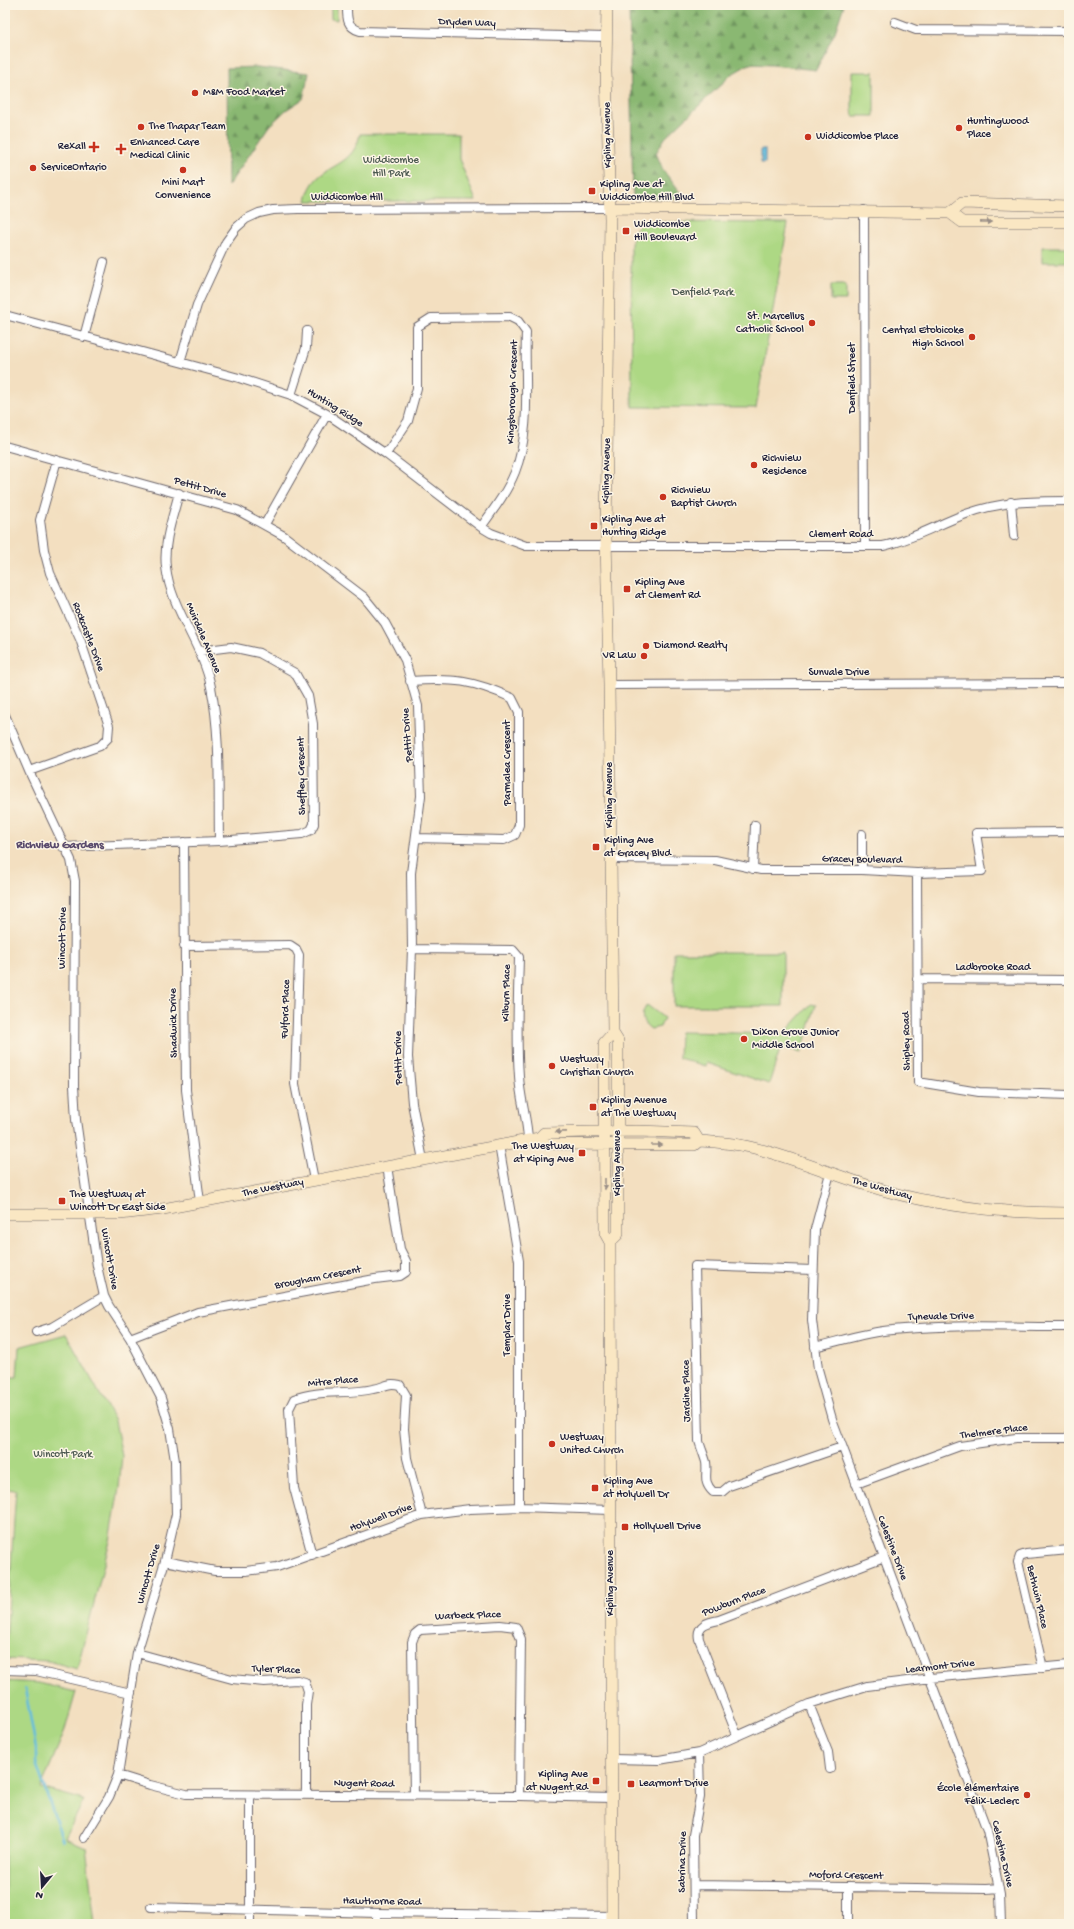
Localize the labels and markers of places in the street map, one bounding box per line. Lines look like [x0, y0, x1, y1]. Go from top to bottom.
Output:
place label: M&M Food Market [203, 87, 286, 99]
marker: M&M Food Market [190, 88, 200, 98]
place label: Huntingwood Place [966, 116, 1030, 141]
place label: The Thapar Team [148, 121, 226, 133]
marker: The Thapar Team [136, 122, 146, 132]
marker: Huntingwood Place [954, 123, 964, 133]
place label: Widdicombe Place [816, 131, 899, 143]
marker: Widdicombe Place [803, 132, 813, 142]
place label: Enhanced Care Medical Clinic [130, 137, 200, 162]
place label: Rexall [58, 141, 87, 153]
marker: Rexall [89, 142, 99, 152]
marker: Enhanced Care Medical Clinic [115, 143, 127, 155]
place label: ServiceOntario [41, 162, 107, 174]
marker: ServiceOntario [28, 163, 38, 173]
marker: Mini Mart Convenience [178, 165, 188, 175]
place label: Mini Mart Convenience [155, 177, 211, 202]
place label: Kipling Ave at Widdicombe Hill Blvd [600, 179, 695, 204]
marker: Kipling Ave at Widdicombe Hill Blvd [587, 186, 597, 196]
place label: Widdicombe Hill Boulevard [634, 219, 698, 244]
marker: Widdicombe Hill Boulevard [621, 226, 631, 236]
place label: St. Marcellus Catholic School [736, 311, 805, 336]
marker: St. Marcellus Catholic School [807, 318, 817, 328]
place label: Central Etobicoke High School [882, 325, 965, 350]
marker: Central Etobicoke High School [967, 332, 977, 342]
place label: Richview Residence [762, 453, 807, 478]
marker: Richview Residence [749, 460, 759, 470]
place label: Richview Baptist Church [670, 485, 737, 510]
marker: Richview Baptist Church [658, 492, 668, 502]
place label: Kipling Ave at Hunting Ridge [602, 514, 666, 539]
marker: Kipling Ave at Hunting Ridge [589, 521, 599, 531]
place label: Kipling Ave at Clement Rd [635, 577, 702, 602]
marker: Kipling Ave at Clement Rd [622, 584, 632, 594]
place label: Diamond Realty [653, 640, 728, 652]
marker: Diamond Realty [641, 641, 651, 651]
place label: VR Law [602, 650, 636, 662]
marker: VR Law [639, 651, 649, 661]
place label: Kipling Ave at Gracey Blvd [604, 835, 672, 860]
marker: Kipling Ave at Gracey Blvd [591, 842, 601, 852]
place label: Dixon Grove Junior Middle School [751, 1027, 840, 1052]
marker: Dixon Grove Junior Middle School [739, 1034, 749, 1044]
place label: Westway Christian Church [560, 1054, 634, 1079]
marker: Westway Christian Church [547, 1061, 557, 1071]
place label: Kipling Avenue at The Westway [601, 1095, 677, 1120]
marker: Kipling Avenue at The Westway [588, 1102, 598, 1112]
place label: The Westway at Kiping Ave [511, 1141, 575, 1166]
marker: The Westway at Kiping Ave [577, 1148, 587, 1158]
place label: The Westway at Wincott Dr East Side [69, 1189, 166, 1214]
marker: The Westway at Wincott Dr East Side [57, 1196, 67, 1206]
place label: Westway United Church [560, 1432, 624, 1457]
marker: Westway United Church [547, 1439, 557, 1449]
place label: Kipling Ave at Holywell Dr [603, 1476, 670, 1501]
marker: Kipling Ave at Holywell Dr [590, 1483, 600, 1493]
place label: Hollywell Drive [633, 1521, 701, 1533]
marker: Hollywell Drive [620, 1522, 630, 1532]
place label: Kipling Ave at Nugent Rd [526, 1769, 590, 1794]
marker: Kipling Ave at Nugent Rd [591, 1776, 601, 1786]
place label: Learmont Drive [639, 1778, 709, 1790]
marker: Learmont Drive [626, 1779, 636, 1789]
place label: École élémentaire Félix-Leclerc [937, 1782, 1020, 1808]
marker: École élémentaire Félix-Leclerc [1022, 1790, 1032, 1800]

